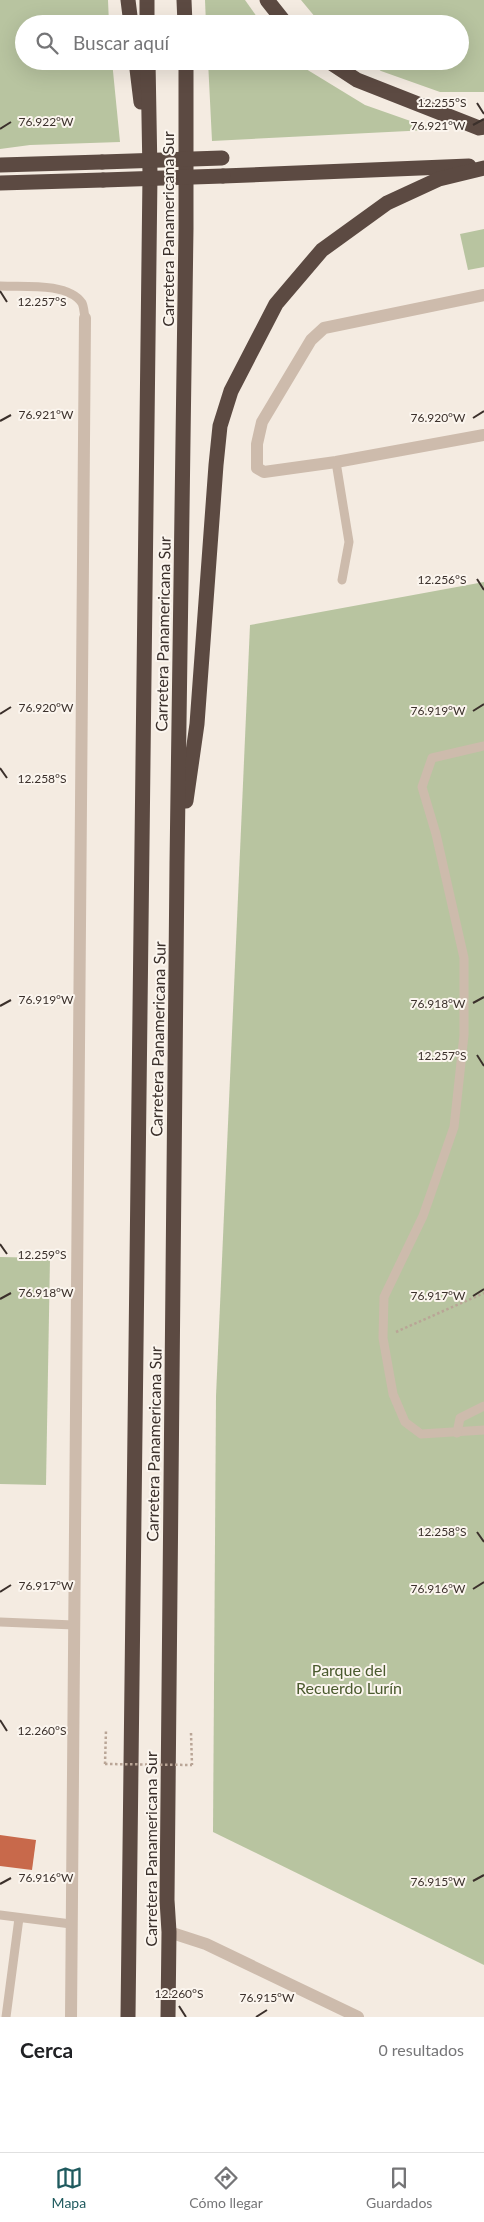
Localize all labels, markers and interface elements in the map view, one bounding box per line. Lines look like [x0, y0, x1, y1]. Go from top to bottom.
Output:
search box [15, 15, 469, 70]
icon: search [33, 29, 61, 57]
text: Buscar aquí [73, 31, 169, 54]
text: 12.255°S [417, 95, 467, 110]
text: 76.922°W [18, 114, 74, 129]
text: 76.921°W [410, 118, 466, 133]
street label: Carretera Panamericana Sur [158, 131, 177, 327]
text: 12.257°S [17, 294, 67, 309]
text: 76.921°W [18, 407, 74, 422]
text: 76.920°W [410, 410, 466, 425]
street label: Carretera Panamericana Sur [151, 536, 174, 732]
text: 12.256°S [417, 572, 467, 587]
text: 76.920°W [18, 700, 74, 715]
text: 76.919°W [410, 703, 466, 718]
text: 12.258°S [17, 771, 67, 786]
street label: Carretera Panamericana Sur [146, 941, 169, 1137]
text: 76.919°W [18, 992, 74, 1007]
text: 76.918°W [410, 996, 466, 1011]
text: 12.257°S [417, 1048, 467, 1063]
text: 12.259°S [17, 1247, 67, 1262]
text: 76.918°W [18, 1285, 74, 1300]
text: 76.917°W [410, 1288, 466, 1303]
street label: Carretera Panamericana Sur [142, 1346, 165, 1542]
text: 12.258°S [417, 1524, 467, 1539]
text: 76.917°W [18, 1578, 74, 1593]
text: 76.916°W [410, 1581, 466, 1596]
park label: Parque del Recuerdo Lurín [296, 1660, 402, 1697]
text: 12.260°S [17, 1723, 67, 1738]
street label: Carretera Panamericana Sur [141, 1751, 160, 1947]
text: 76.916°W [18, 1870, 74, 1885]
text: 76.915°W [410, 1874, 466, 1889]
text: 12.260°S [154, 1986, 204, 2001]
text: 76.915°W [239, 1990, 295, 2005]
text: Cerca [20, 2037, 73, 2062]
text: 0 resultados [378, 2040, 464, 2059]
tab: Mapa [52, 2164, 86, 2211]
tab: Cómo llegar [189, 2164, 263, 2211]
tab: Guardados [366, 2164, 432, 2211]

